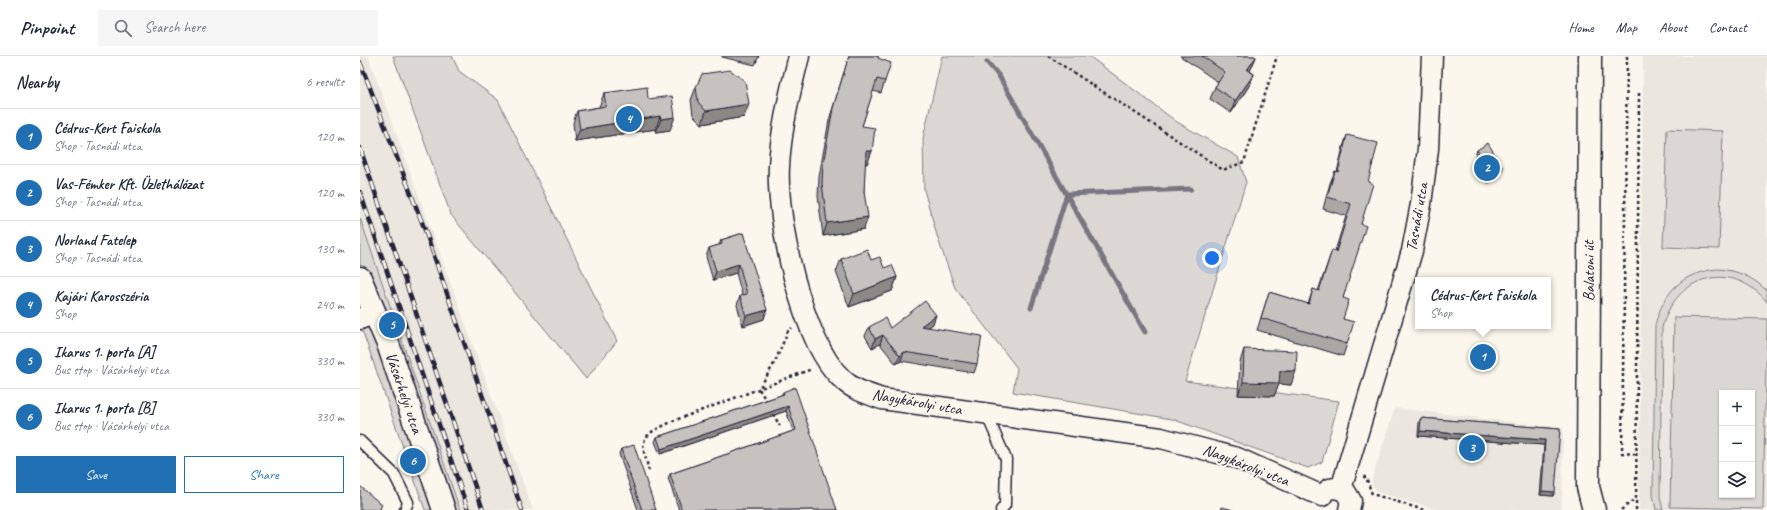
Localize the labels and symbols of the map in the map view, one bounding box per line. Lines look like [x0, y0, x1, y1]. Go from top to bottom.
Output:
pin: 4 [616, 104, 642, 134]
pin: 2 [1474, 153, 1500, 183]
street label: Tasnádi utca [1401, 180, 1433, 253]
street label: Balatoni út [1579, 239, 1599, 301]
your location [1202, 248, 1222, 268]
pin: 5 [379, 310, 405, 340]
pin: 1 [1470, 342, 1496, 372]
street label: Vásárhelyi utca [381, 350, 428, 437]
street label: Nagykárolyi utca [871, 384, 964, 420]
pin: 3 [1459, 433, 1485, 463]
street label: Nagykárolyi utca [1200, 439, 1293, 491]
pin: 6 [400, 446, 426, 476]

